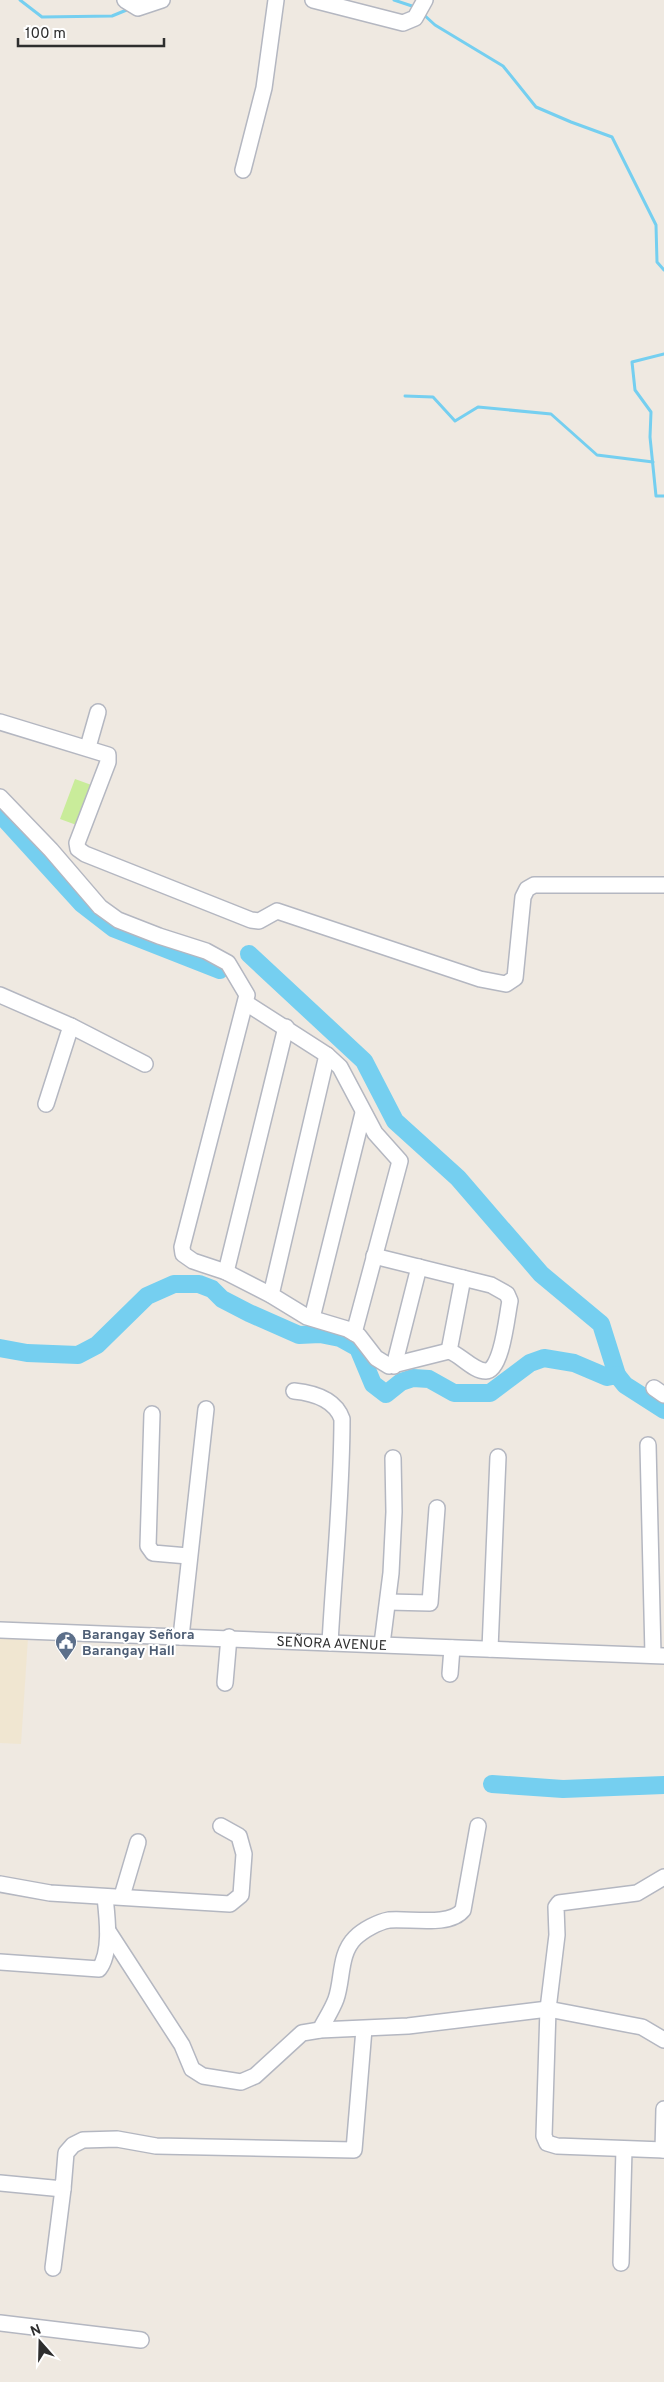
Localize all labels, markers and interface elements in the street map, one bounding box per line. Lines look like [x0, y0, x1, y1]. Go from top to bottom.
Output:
scale bar [18, 15, 164, 47]
text: 100 m [25, 25, 66, 44]
place label: Barangay Señora Barangay Hall [82, 1627, 195, 1660]
public building icon: Barangay Señora Barangay Hall [54, 1630, 78, 1661]
street label: SEÑORA AVENUE [276, 1634, 387, 1655]
north arrow [15, 2317, 65, 2367]
text: N [28, 2321, 44, 2341]

